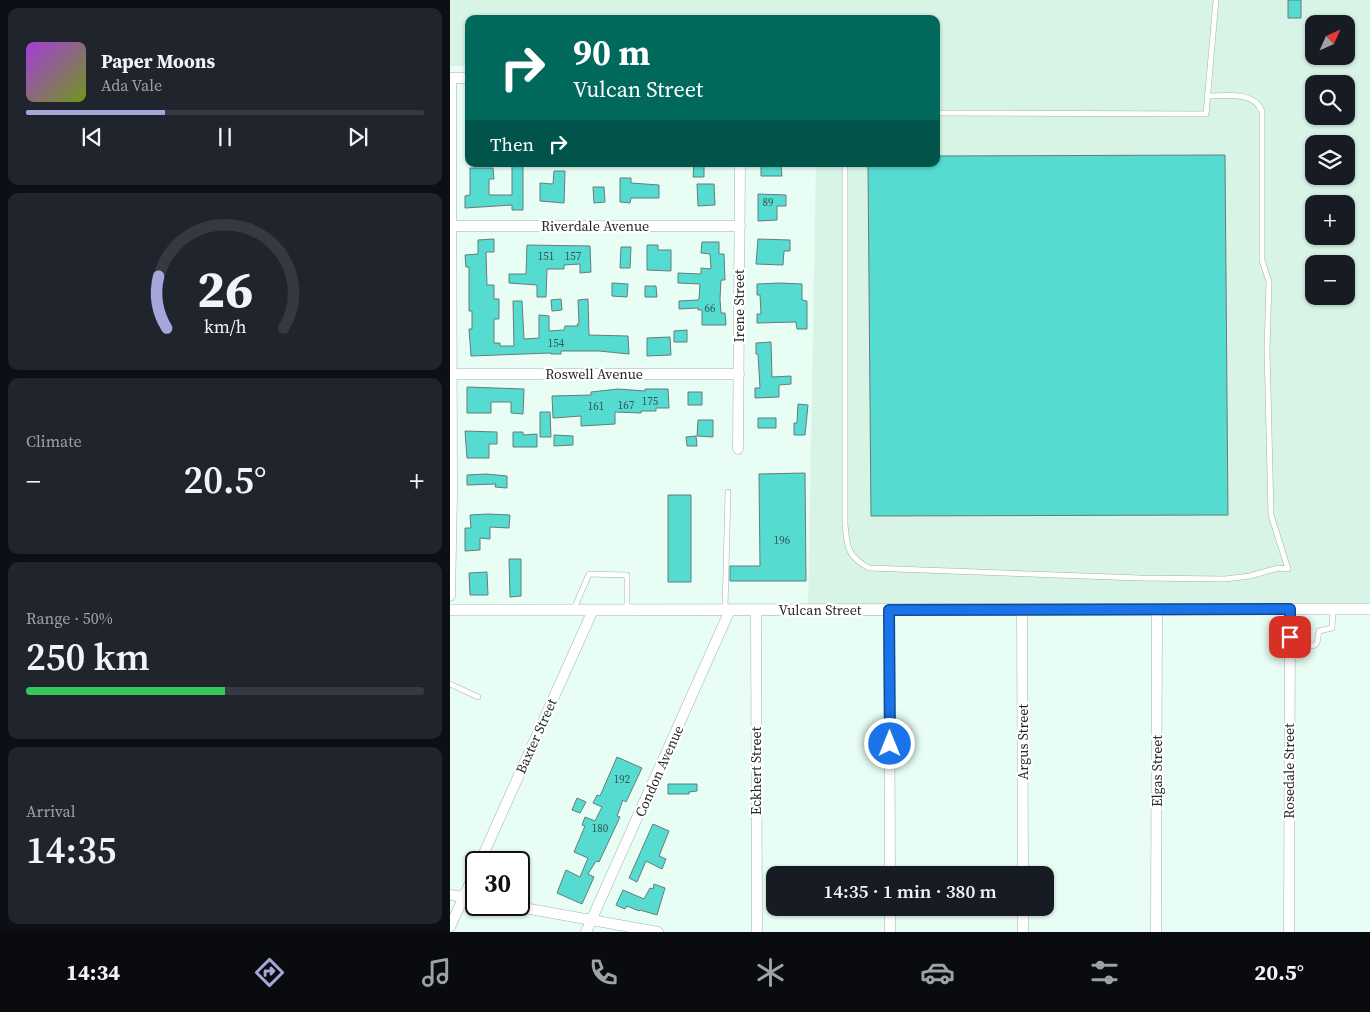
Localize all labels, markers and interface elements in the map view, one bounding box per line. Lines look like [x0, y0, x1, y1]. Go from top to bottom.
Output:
north arrow [1305, 15, 1355, 65]
map controls [1305, 15, 1355, 305]
text: 90 m [573, 29, 650, 77]
icon: right [490, 35, 555, 100]
text: Paper Moons [101, 48, 215, 74]
text: Ada Vale [101, 74, 162, 96]
text: Vulcan Street [573, 74, 703, 104]
button: search [1305, 75, 1355, 125]
icon: previous [78, 123, 106, 151]
icon: pause [211, 123, 239, 151]
icon: next [344, 123, 372, 151]
icon: right [544, 130, 572, 158]
text: Then [490, 131, 534, 157]
button: layers [1305, 135, 1355, 185]
house number: 89 [763, 195, 774, 210]
button: + [1305, 195, 1355, 245]
street label: Riverdale Avenue [541, 216, 649, 236]
house number: 151 [538, 249, 554, 264]
house number: 157 [565, 249, 582, 264]
text: 26 [197, 253, 253, 324]
button: − [1305, 255, 1355, 305]
street label: Irene Street [729, 269, 749, 343]
house number: 66 [705, 301, 716, 316]
text: km/h [204, 314, 247, 339]
house number: 154 [548, 336, 565, 351]
street label: Roswell Avenue [545, 364, 643, 384]
house number: 175 [642, 394, 659, 409]
house number: 167 [618, 398, 635, 413]
house number: 161 [588, 399, 604, 414]
text: Climate [26, 430, 82, 452]
text: 20.5° [183, 454, 267, 506]
text: − [26, 462, 41, 500]
text: + [409, 462, 424, 500]
house number: 196 [774, 533, 791, 548]
street label: Vulcan Street [779, 600, 862, 620]
text: Range · 50% [26, 607, 113, 629]
pin [1269, 616, 1311, 658]
icon: arrive [1276, 623, 1304, 651]
text: 250 km [26, 631, 150, 683]
street label: Baxter Street [511, 695, 562, 777]
street label: Argus Street [1013, 704, 1033, 780]
position arrow [863, 717, 915, 769]
street label: Condon Avenue [630, 722, 688, 820]
street label: Rosedale Street [1279, 723, 1299, 819]
street label: Eckhert Street [746, 726, 766, 815]
street label: Elgas Street [1147, 735, 1167, 807]
house number: 192 [614, 772, 631, 787]
text: Arrival [26, 800, 75, 822]
house number: 180 [592, 821, 609, 836]
text: 14:35 [26, 824, 116, 876]
speed limit sign: 30 [465, 851, 530, 916]
text: 14:35 · 1 min · 380 m [823, 878, 997, 904]
icon: directions [252, 955, 287, 990]
icon: music [419, 955, 454, 990]
icon: phone [586, 955, 621, 990]
icon: climate [753, 955, 788, 990]
icon: car [920, 955, 955, 990]
icon: filters [1087, 955, 1122, 990]
text: 14:34 [66, 957, 120, 987]
text: 20.5° [1254, 957, 1304, 987]

